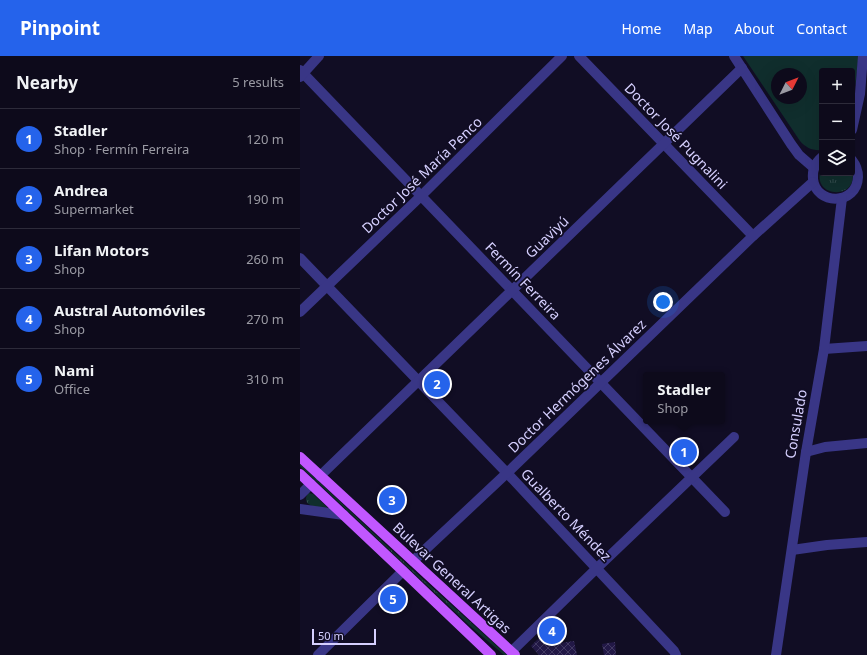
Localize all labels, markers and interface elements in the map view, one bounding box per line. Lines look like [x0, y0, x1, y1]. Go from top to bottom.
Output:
text: Pinpoint [20, 15, 100, 41]
text: Home [622, 19, 661, 38]
text: Map [683, 19, 713, 38]
text: About [735, 19, 774, 38]
text: Contact [796, 19, 847, 38]
north arrow [771, 68, 807, 104]
map controls [819, 68, 855, 176]
button: + [819, 68, 855, 104]
text: Nearby [16, 71, 78, 94]
text: 5 results [232, 73, 284, 91]
street label: Doctor José Pugnalini [621, 78, 732, 193]
button: − [819, 104, 855, 140]
street label: Doctor José María Penco [357, 112, 486, 237]
text: Stadler [54, 120, 107, 140]
text: 1 [25, 130, 33, 148]
text: 120 m [246, 130, 284, 148]
text: Shop · Fermín Ferreira [54, 140, 189, 158]
button: layers [819, 140, 855, 176]
text: Andrea [54, 180, 108, 200]
text: 2 [25, 190, 33, 208]
text: 190 m [246, 190, 284, 208]
text: Supermarket [54, 200, 134, 218]
street label: Guaviyú [521, 211, 572, 262]
street label: Fermín Ferreira [481, 238, 565, 324]
text: Lifan Motors [54, 240, 149, 260]
text: 3 [25, 250, 33, 268]
text: 260 m [246, 250, 284, 268]
text: Shop [54, 260, 85, 278]
your location [653, 292, 673, 312]
text: Austral Automóviles [54, 300, 206, 320]
text: 4 [25, 310, 33, 328]
text: 270 m [246, 310, 284, 328]
street label: Doctor Hermógenes Álvarez [504, 314, 650, 457]
text: Shop [54, 320, 85, 338]
text: Nami [54, 360, 94, 380]
pin: 2 [424, 369, 450, 399]
text: 5 [25, 370, 33, 388]
text: 310 m [246, 370, 284, 388]
popup [643, 372, 725, 424]
text: Stadler [657, 379, 711, 399]
text: Office [54, 380, 90, 398]
street label: Consulado [780, 388, 811, 460]
text: Shop [657, 399, 688, 417]
pin: 1 [671, 437, 697, 467]
street label: Gualberto Méndez [517, 464, 616, 565]
pin: 3 [379, 485, 405, 515]
street label: Bulevar General Artigas [389, 518, 516, 638]
pin: 5 [380, 584, 406, 614]
pin: 4 [539, 616, 565, 646]
scale bar [312, 627, 376, 646]
text: 50 m [318, 628, 344, 643]

